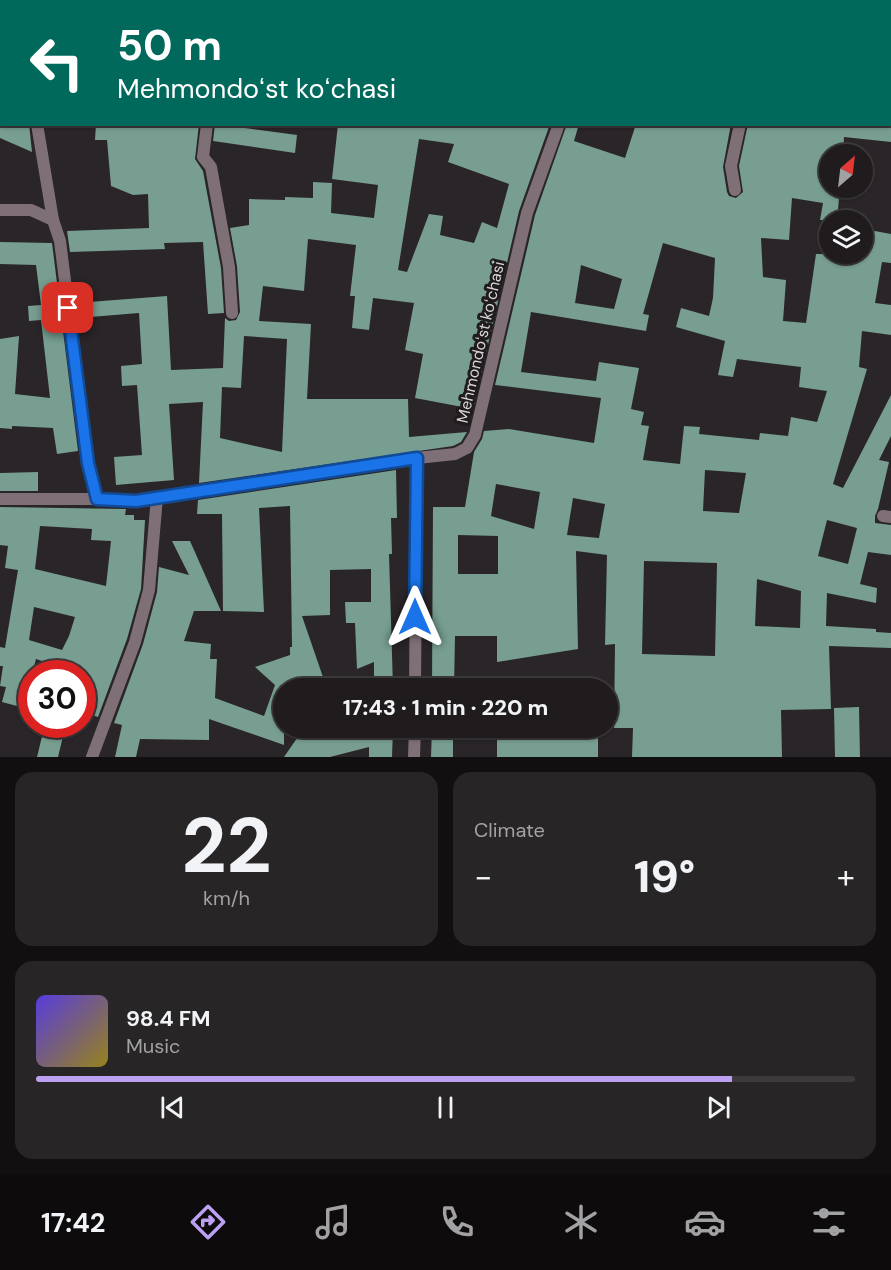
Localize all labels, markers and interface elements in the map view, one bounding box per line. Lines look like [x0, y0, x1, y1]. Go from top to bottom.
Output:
text: 50 m [117, 18, 222, 73]
icon: left [18, 24, 96, 102]
text: Mehmondoʻst koʻchasi [117, 71, 396, 106]
north arrow [819, 144, 873, 198]
map controls [819, 144, 873, 264]
button: layers [819, 210, 873, 264]
street label: Mehmondoʻst koʻchasi [452, 259, 509, 425]
pin [42, 282, 93, 333]
icon: arrive [51, 291, 84, 324]
position arrow [383, 585, 447, 649]
speed limit sign: 30 [18, 660, 96, 738]
text: 17:43 · 1 min · 220 m [343, 693, 548, 722]
text: 22 [181, 795, 272, 896]
text: Climate [474, 817, 545, 843]
text: 19° [634, 847, 695, 906]
text: − [474, 855, 492, 898]
text: + [837, 855, 855, 898]
text: km/h [203, 885, 250, 911]
text: 98.4 FM [126, 1004, 210, 1033]
text: Music [126, 1033, 181, 1059]
icon: previous [156, 1091, 189, 1124]
icon: pause [429, 1091, 462, 1124]
icon: next [702, 1091, 735, 1124]
icon: directions [187, 1201, 229, 1243]
icon: music [312, 1201, 354, 1243]
icon: phone [436, 1201, 478, 1243]
icon: climate [560, 1201, 602, 1243]
icon: car [684, 1201, 726, 1243]
icon: filters [808, 1201, 850, 1243]
text: 17:42 [41, 1205, 105, 1240]

